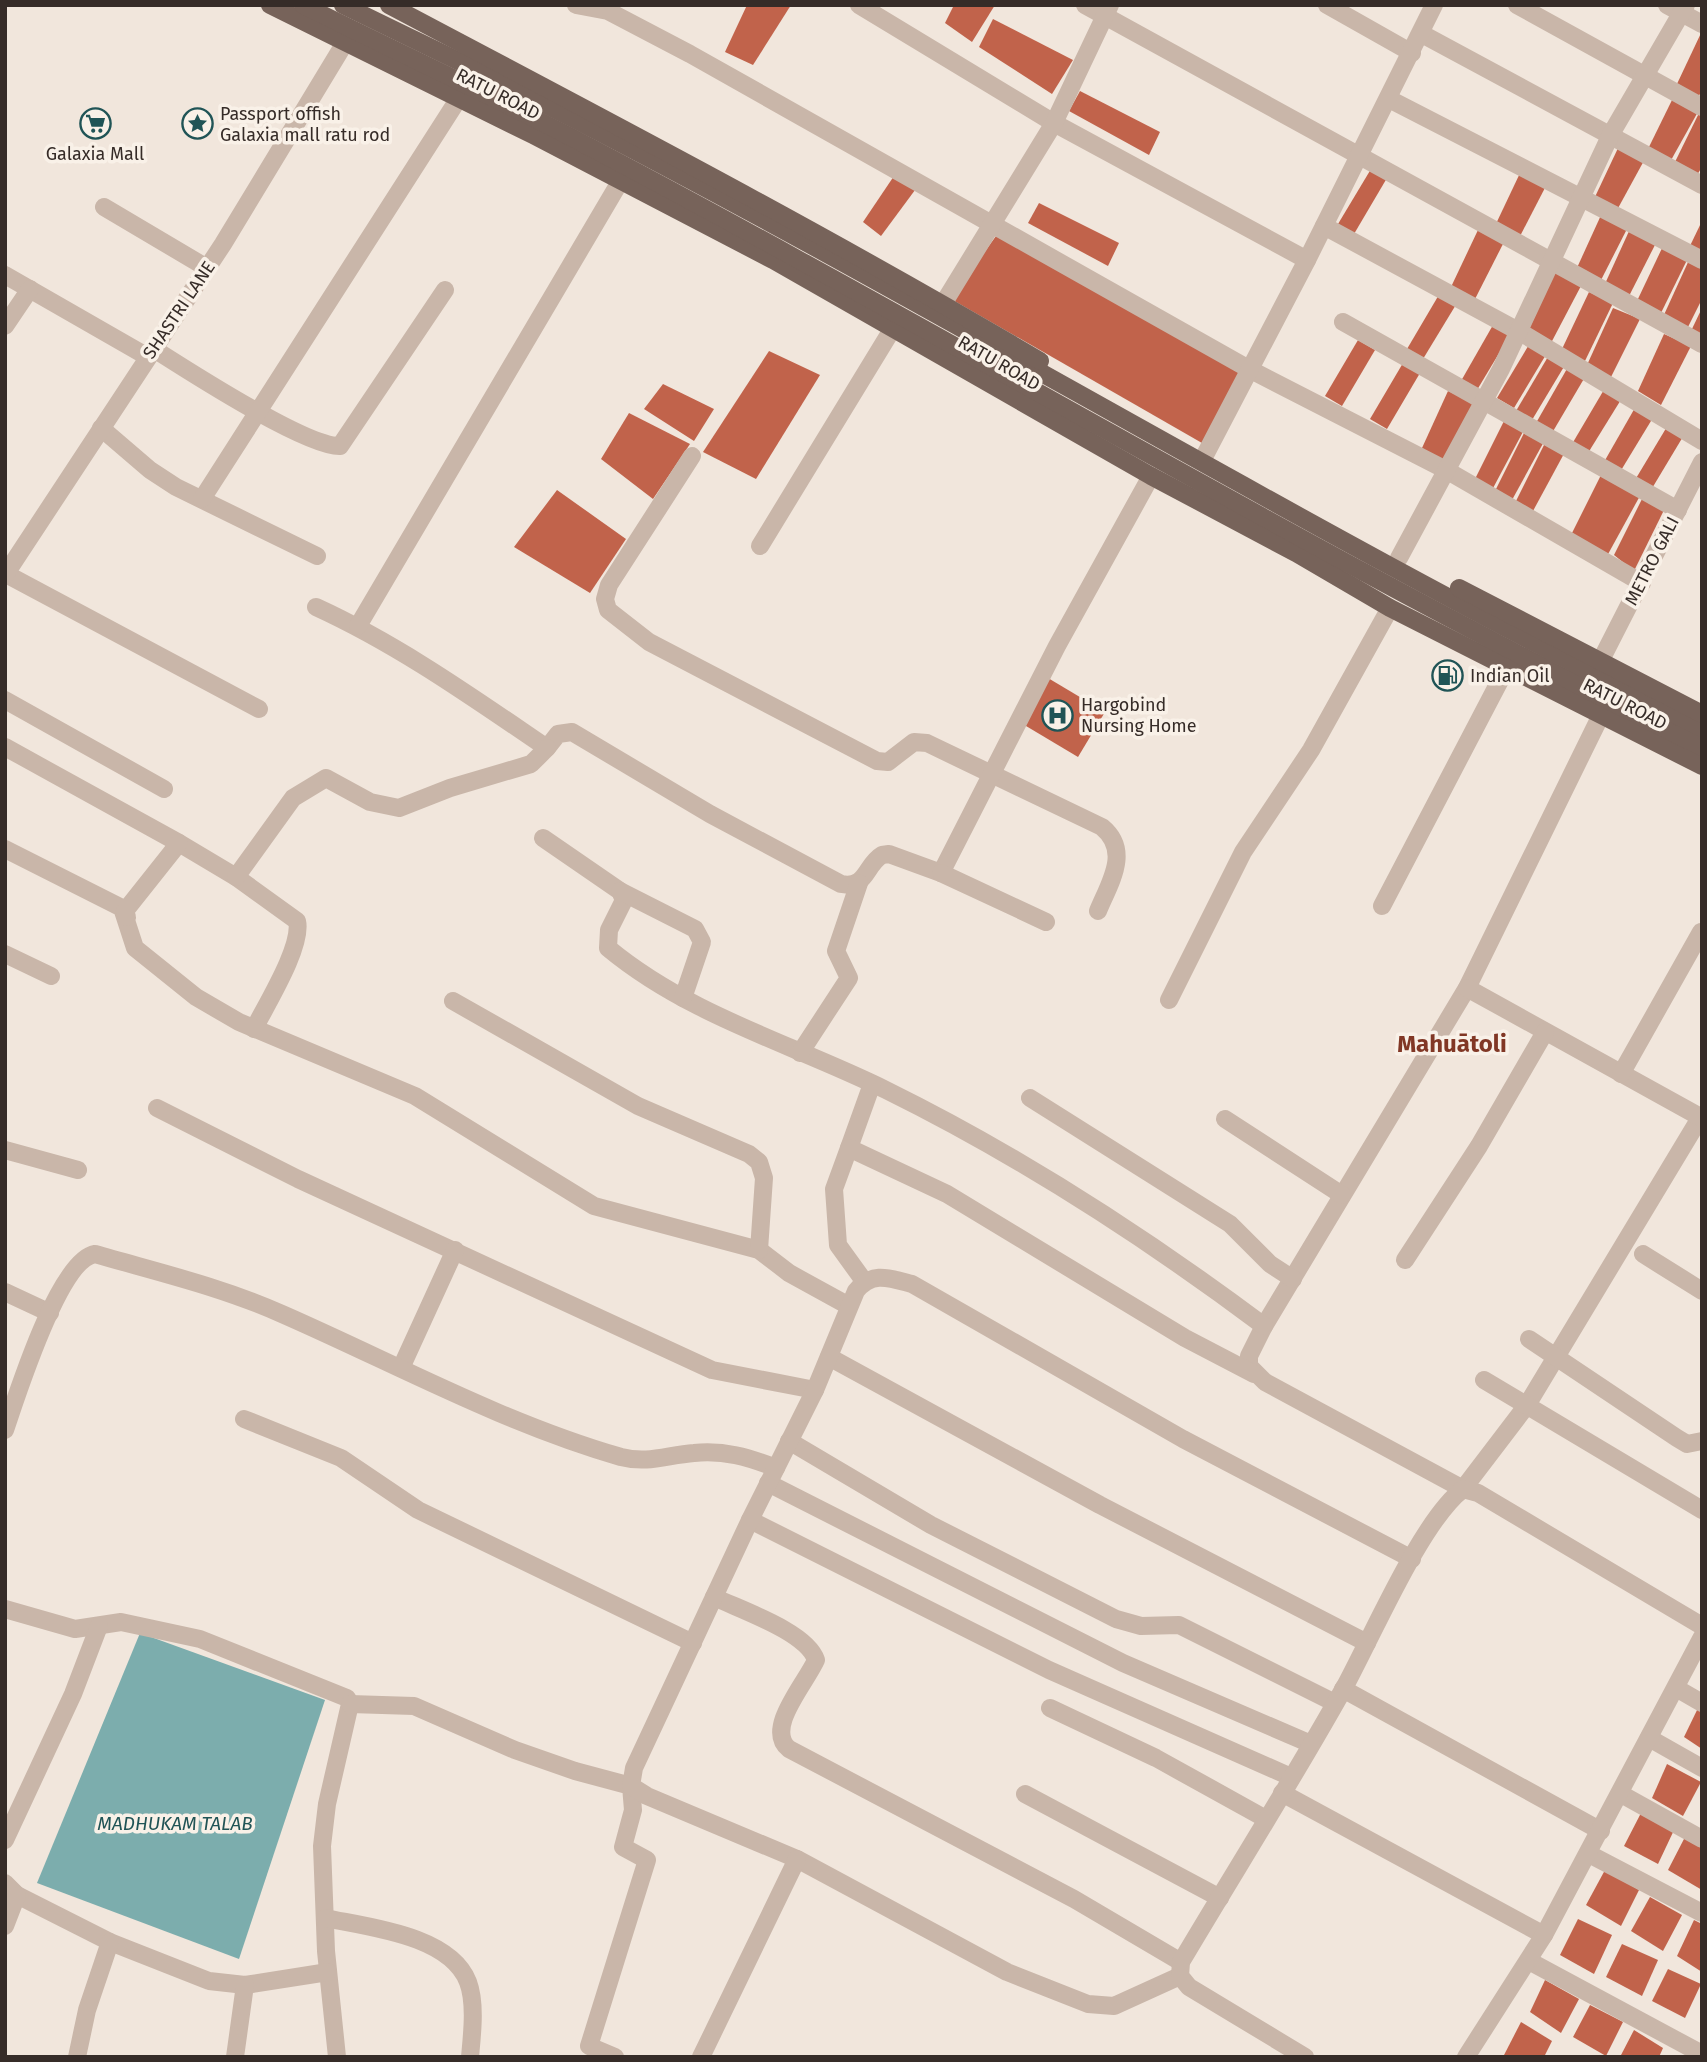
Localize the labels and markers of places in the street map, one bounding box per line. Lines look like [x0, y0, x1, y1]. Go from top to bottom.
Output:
place label: Passport offish Galaxia mall ratu rod [220, 103, 390, 146]
supermarket icon: Galaxia Mall [78, 106, 112, 140]
place icon: Passport offish Galaxia mall ratu rod [180, 107, 214, 141]
place label: Galaxia Mall [46, 143, 144, 165]
fuel station icon: Indian Oil [1430, 659, 1464, 693]
place label: Indian Oil [1470, 665, 1550, 687]
place label: Hargobind Nursing Home [1081, 694, 1197, 737]
hospital icon: Hargobind Nursing Home [1041, 698, 1075, 732]

